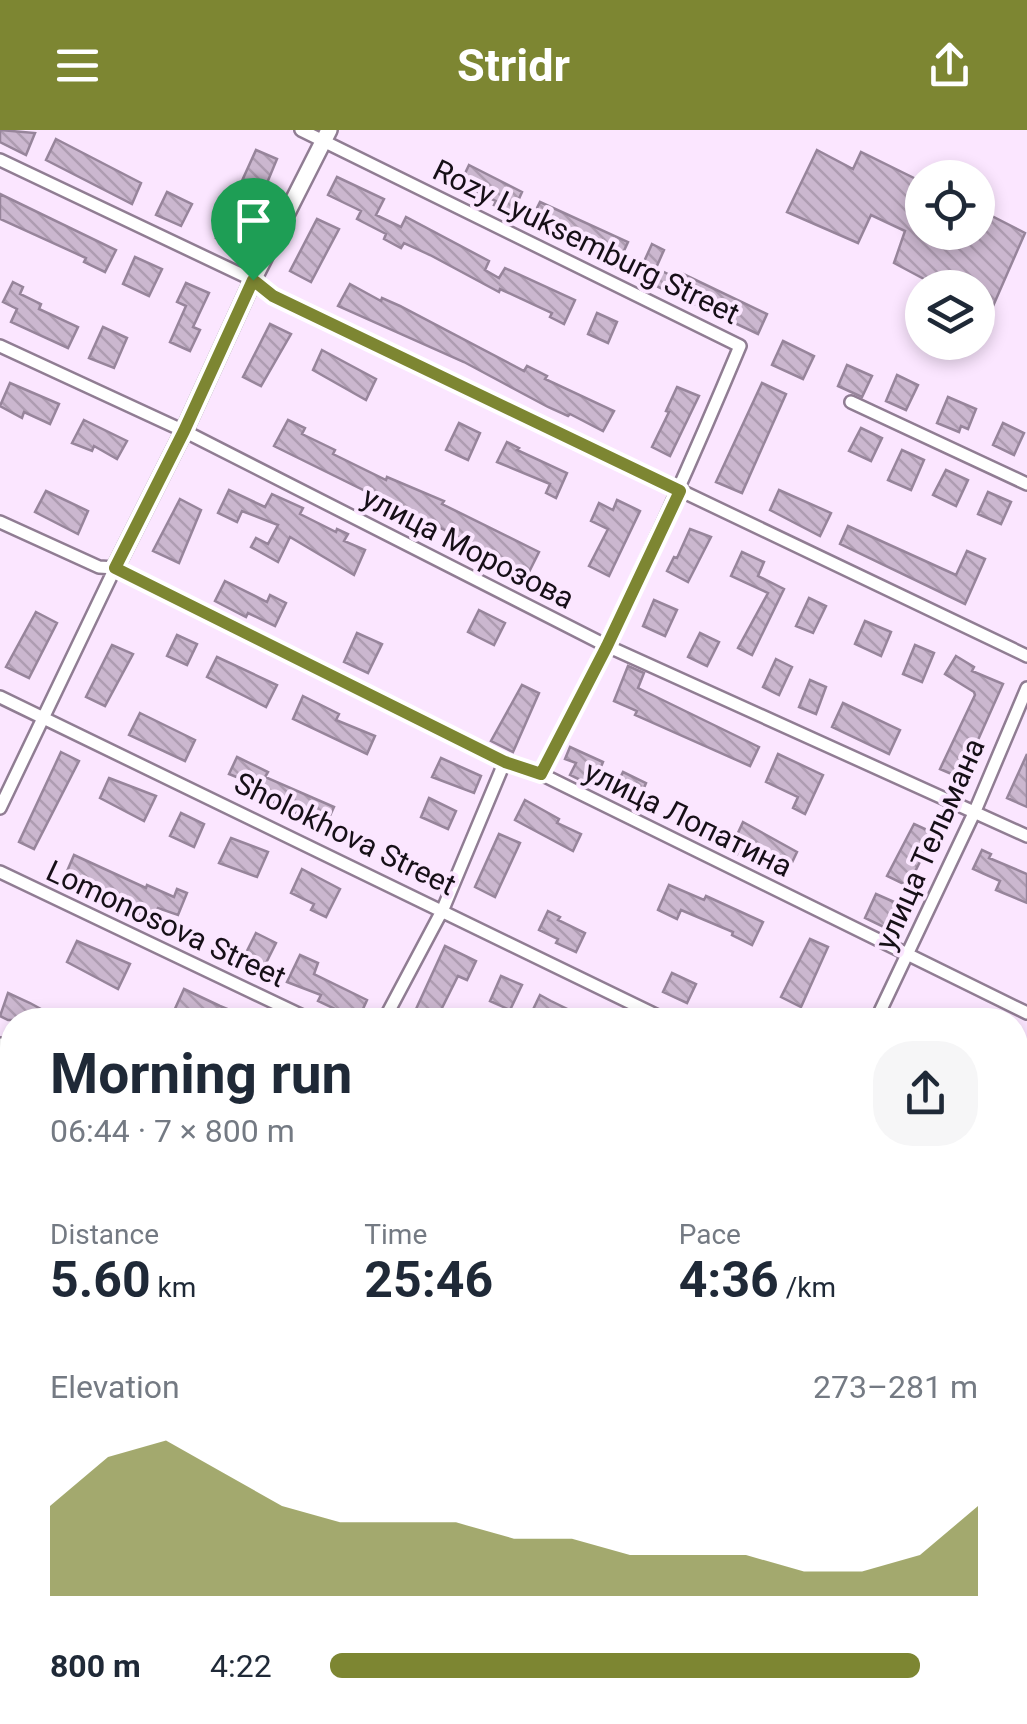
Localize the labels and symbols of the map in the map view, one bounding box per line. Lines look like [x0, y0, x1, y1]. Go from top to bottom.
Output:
street label: Rozy Lyuksemburg Street [427, 152, 745, 331]
pin [211, 178, 296, 281]
street label: улица Морозова [357, 479, 580, 616]
street label: улица Тельмана [867, 733, 992, 955]
street label: улица Лопатина [579, 753, 798, 884]
street label: Sholokhova Street [229, 765, 462, 902]
street label: Lomonosova Street [41, 853, 291, 994]

